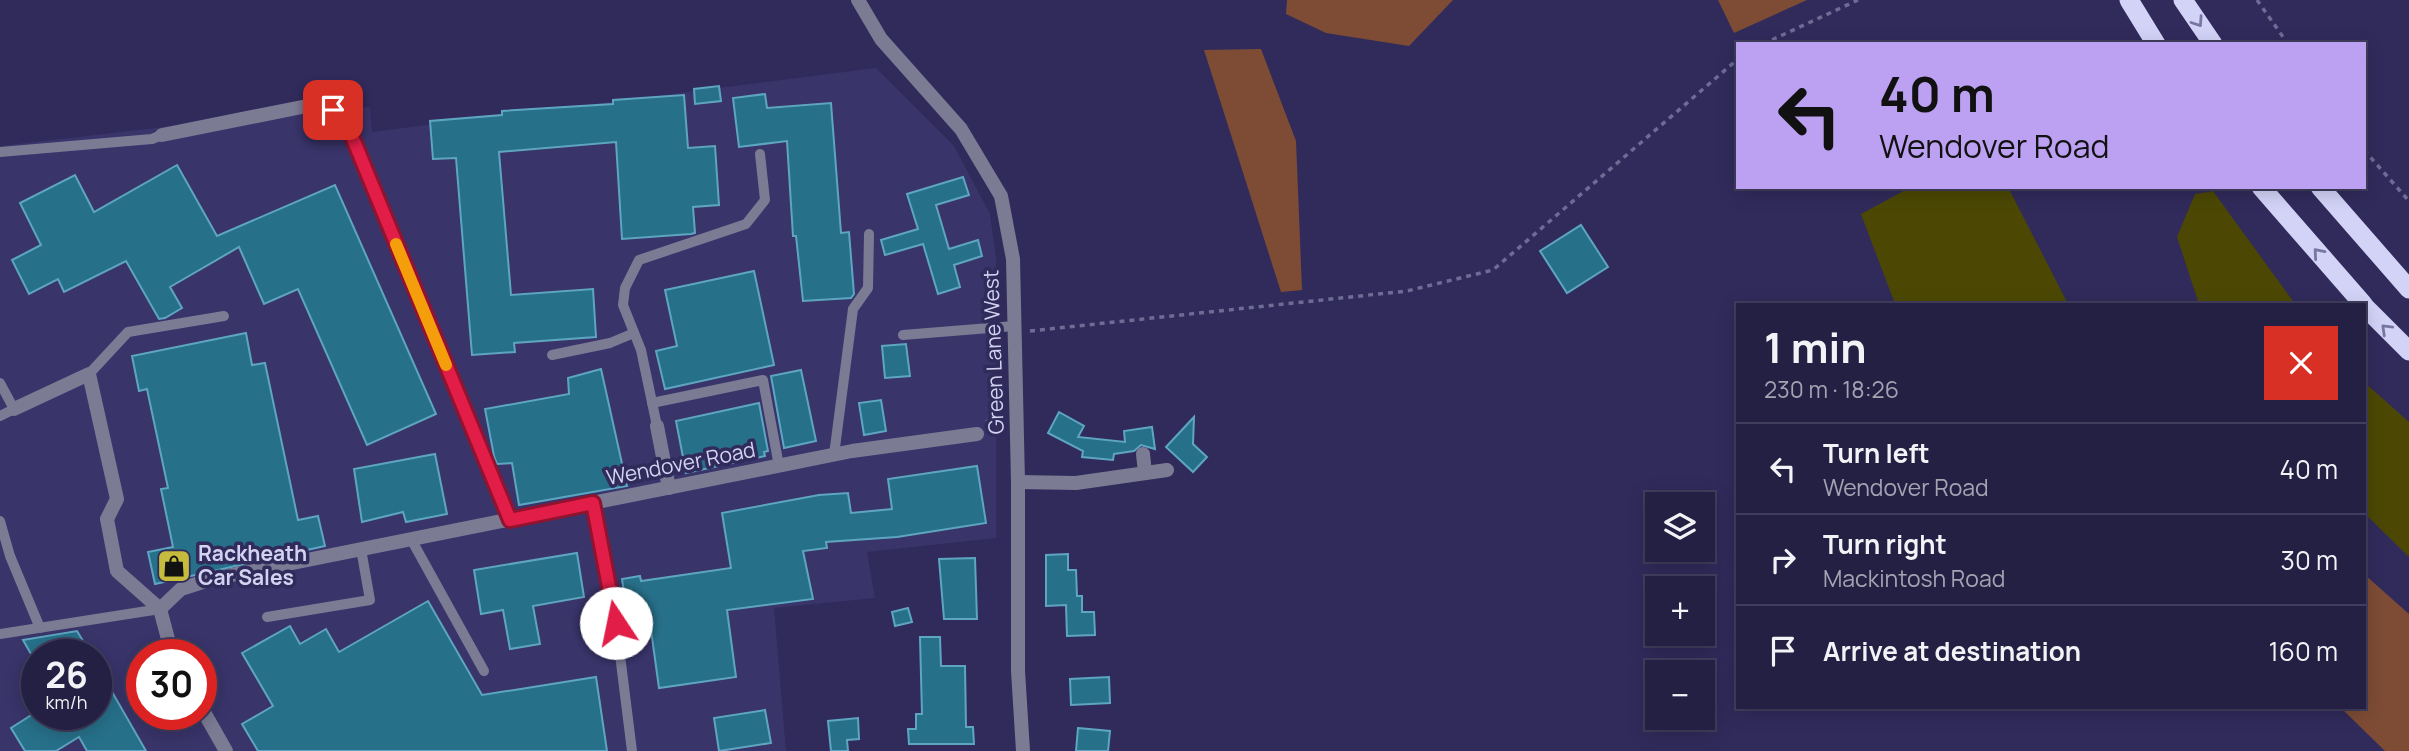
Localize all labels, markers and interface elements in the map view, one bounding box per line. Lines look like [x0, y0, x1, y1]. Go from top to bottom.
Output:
one-way arrow [2190, 14, 2202, 27]
text: 40 m [1879, 60, 1995, 127]
icon: left [1764, 70, 1855, 161]
pin [303, 80, 363, 140]
icon: arrive [314, 91, 352, 129]
text: Wendover Road [1879, 124, 2110, 168]
one-way arrow [2314, 249, 2326, 262]
street label: Green Lane West [976, 269, 1010, 435]
text: 1 min [1764, 318, 1867, 376]
one-way arrow [2382, 325, 2394, 337]
button: close [2264, 326, 2338, 400]
text: 230 m · 18:26 [1764, 373, 1899, 405]
street label: Wendover Road [604, 435, 758, 491]
text: Turn left [1823, 435, 1930, 471]
icon: left [1764, 450, 1802, 488]
text: 40 m [2280, 451, 2338, 487]
text: Wendover Road [1823, 471, 1989, 503]
map controls [1645, 492, 1715, 730]
button: layers [1645, 492, 1715, 562]
text: Turn right [1823, 526, 1947, 562]
place label: Rackheath Car Sales [198, 539, 307, 591]
icon: right [1764, 541, 1802, 579]
text: 30 m [2281, 542, 2338, 578]
shop icon: Rackheath Car Sales [155, 547, 193, 585]
text: Mackintosh Road [1823, 562, 2005, 594]
button: + [1645, 576, 1715, 646]
position arrow [579, 586, 653, 660]
icon: arrive [1764, 632, 1802, 670]
text: Arrive at destination [1823, 633, 2081, 669]
text: 160 m [2269, 633, 2338, 669]
speed limit sign: 30 [126, 639, 217, 730]
text: 26 [45, 651, 88, 699]
button: − [1645, 660, 1715, 730]
text: km/h [46, 690, 87, 714]

